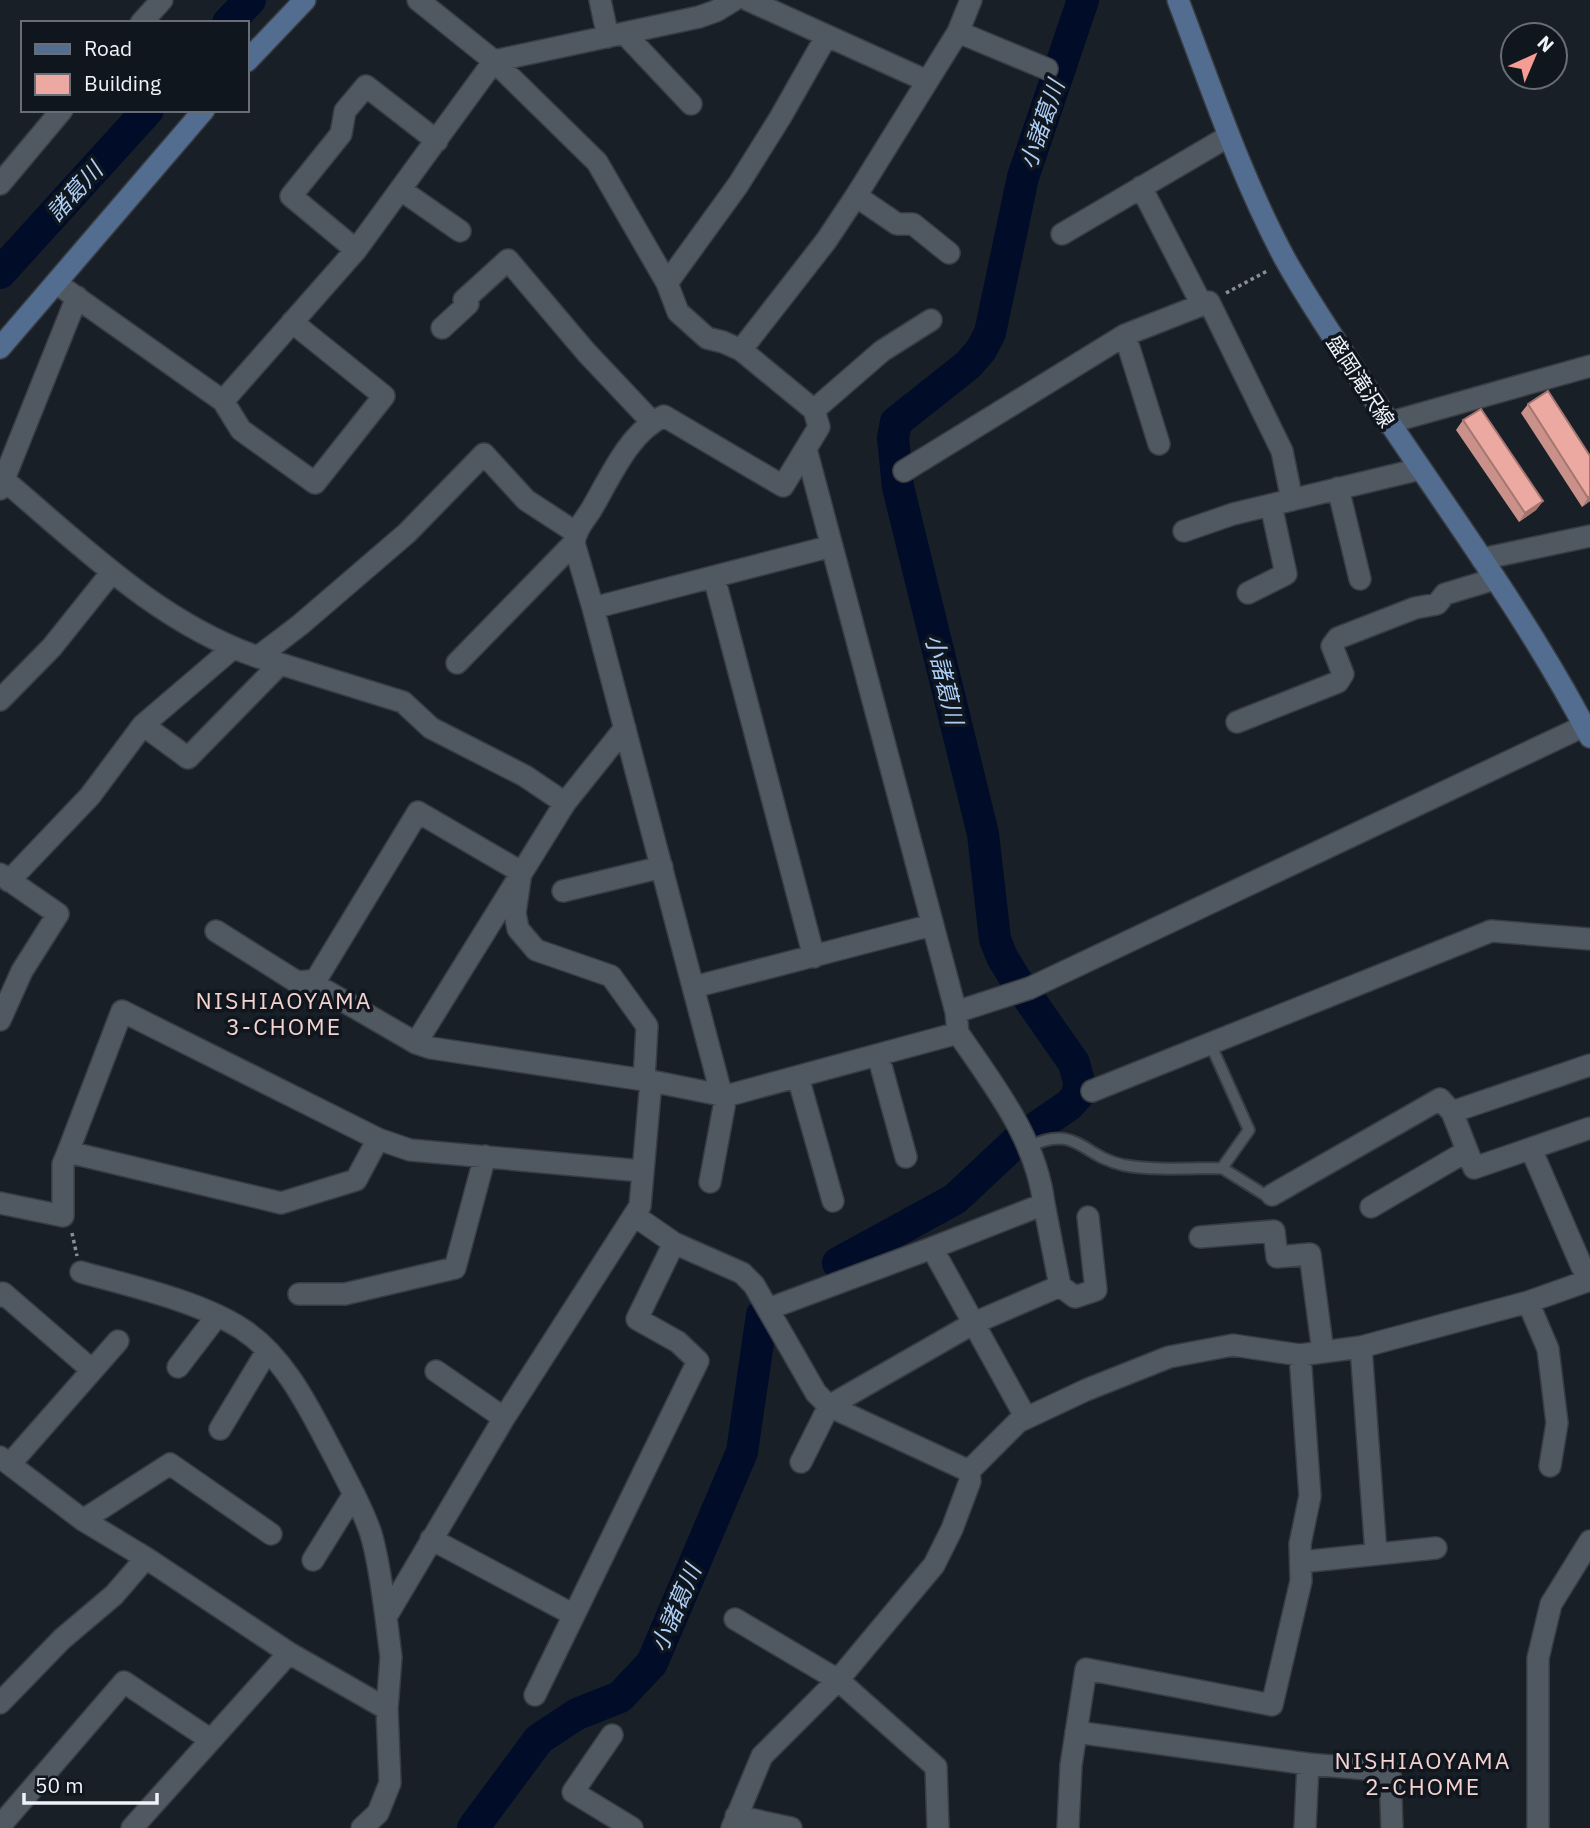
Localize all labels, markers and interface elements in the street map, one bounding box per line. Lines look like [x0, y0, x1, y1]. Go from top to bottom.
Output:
legend [21, 21, 248, 112]
north arrow [1499, 21, 1569, 91]
text: N [1533, 30, 1559, 57]
text: Road [84, 34, 132, 62]
text: Building [84, 69, 161, 97]
water label: 小諸葛川 [1012, 73, 1071, 172]
water label: 諸葛川 [40, 153, 110, 227]
street label: 盛岡滝沢線 [1321, 329, 1401, 433]
water label: 小諸葛川 [919, 631, 971, 730]
district label: NISHIAOYAMA 3-CHOME [196, 985, 372, 1041]
water label: 小諸葛川 [643, 1557, 708, 1656]
district label: NISHIAOYAMA 2-CHOME [1335, 1745, 1511, 1801]
scale bar [24, 1762, 158, 1806]
text: 50 m [35, 1771, 84, 1799]

